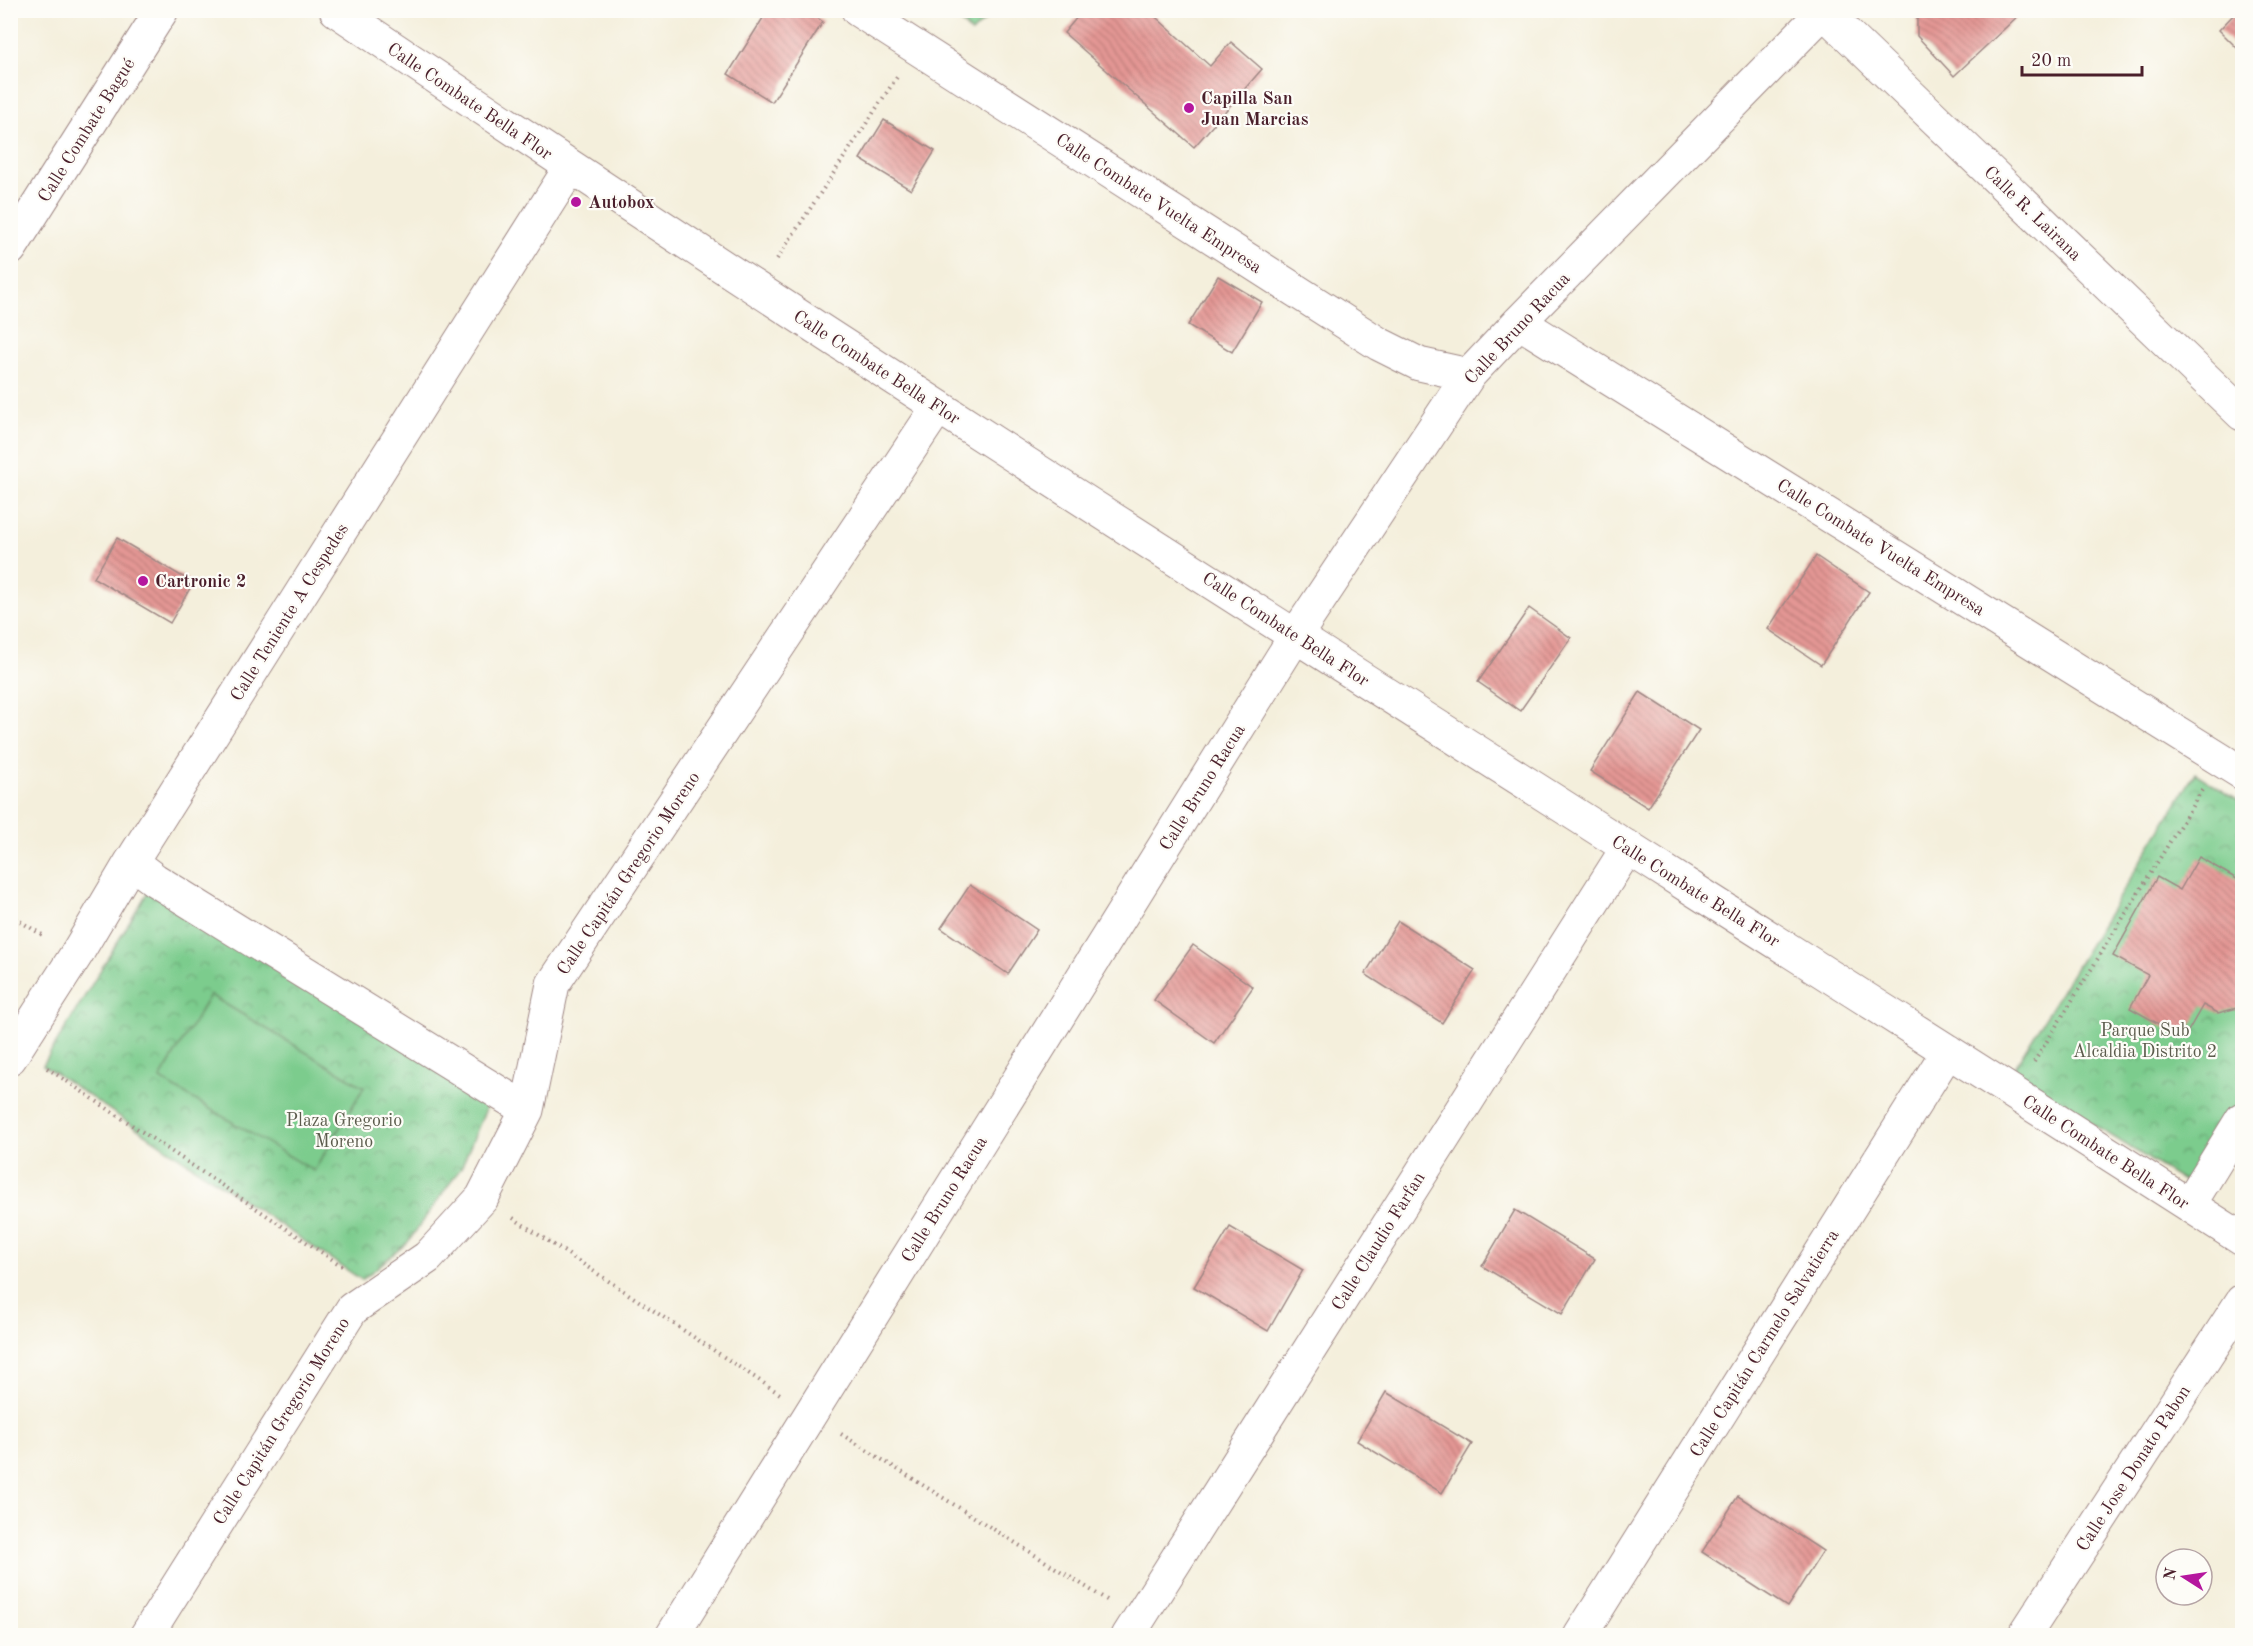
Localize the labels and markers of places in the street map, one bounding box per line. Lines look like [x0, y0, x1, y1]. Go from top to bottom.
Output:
place label: Capilla San Juan Marcias [1201, 90, 1309, 129]
marker: Capilla San Juan Marcias [1182, 101, 1196, 115]
place label: Autobox [588, 194, 654, 212]
marker: Autobox [569, 195, 583, 209]
place label: Cartronic 2 [155, 573, 247, 591]
marker: Cartronic 2 [136, 574, 150, 588]

